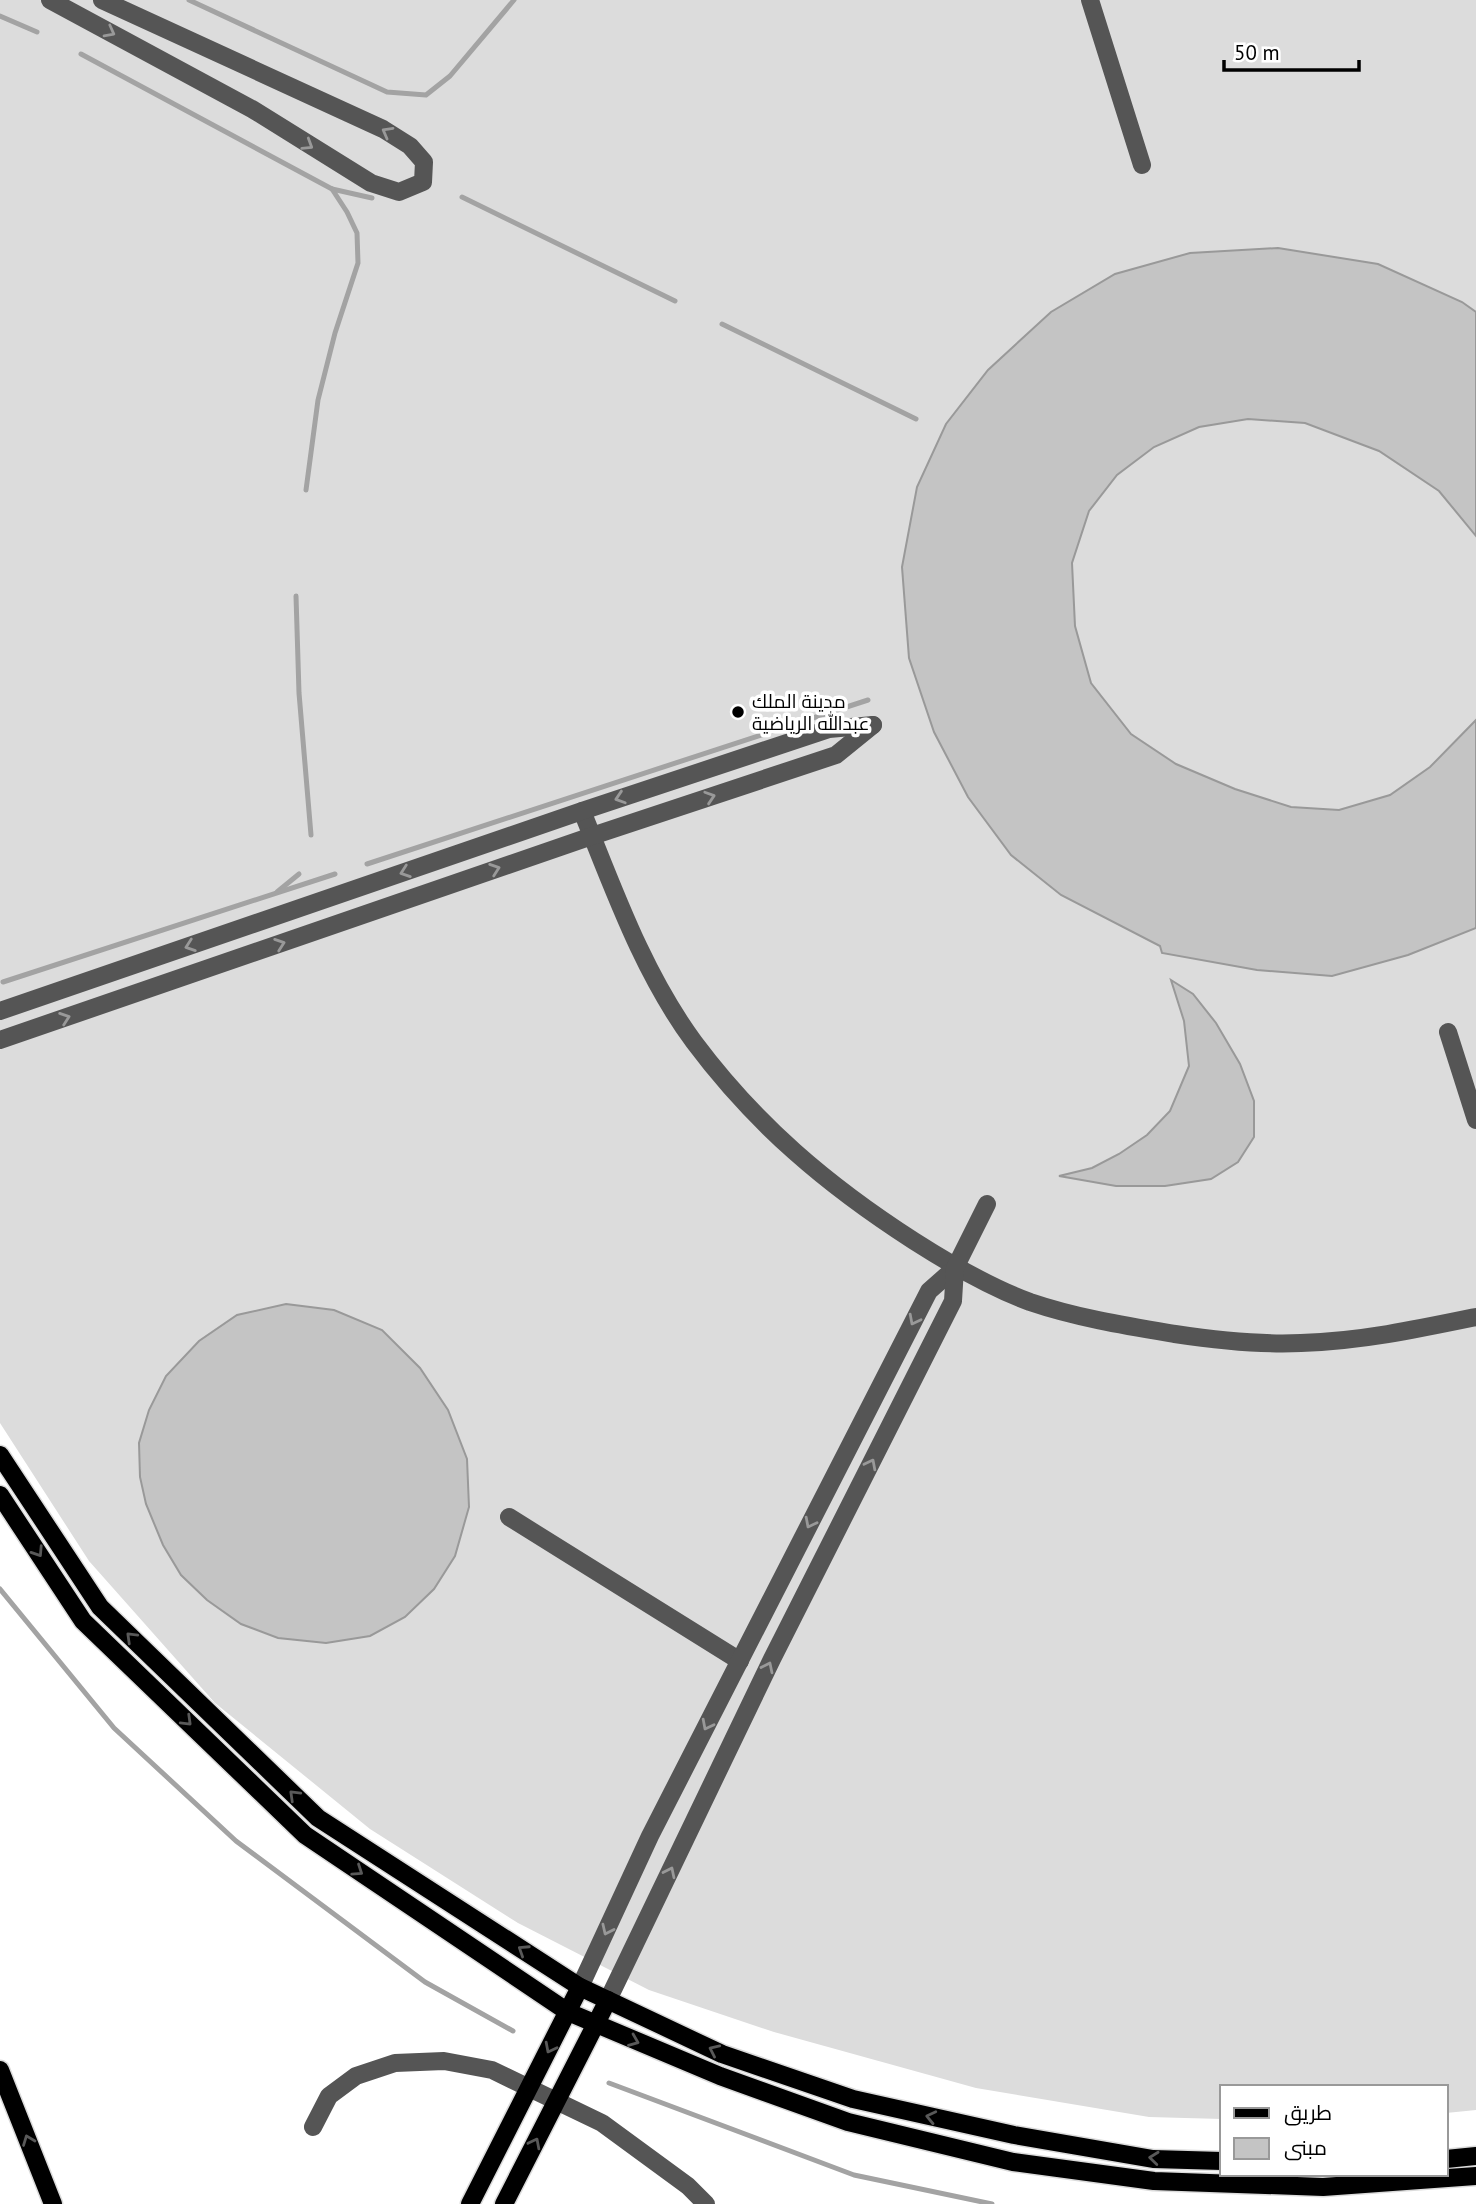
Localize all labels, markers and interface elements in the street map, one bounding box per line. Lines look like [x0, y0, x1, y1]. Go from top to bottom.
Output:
one-way arrow [103, 24, 115, 38]
scale bar [1224, 28, 1359, 72]
text: 50 m [1234, 39, 1280, 66]
one-way arrow [382, 127, 394, 140]
one-way arrow [300, 136, 313, 149]
place label: مدينة الملك عبدالله الرياضية [752, 689, 870, 735]
marker: مدينة الملك عبدالله الرياضية [730, 704, 746, 720]
one-way arrow [615, 790, 627, 804]
one-way arrow [704, 791, 716, 805]
one-way arrow [488, 863, 500, 877]
one-way arrow [399, 864, 412, 878]
one-way arrow [184, 938, 197, 952]
one-way arrow [273, 938, 285, 952]
one-way arrow [58, 1012, 70, 1026]
one-way arrow [908, 1313, 922, 1325]
one-way arrow [862, 1459, 876, 1471]
one-way arrow [805, 1516, 819, 1528]
one-way arrow [29, 1544, 42, 1557]
one-way arrow [126, 1632, 139, 1645]
one-way arrow [760, 1662, 774, 1674]
one-way arrow [179, 1713, 192, 1726]
one-way arrow [701, 1718, 715, 1731]
one-way arrow [290, 1790, 303, 1803]
one-way arrow [350, 1863, 363, 1875]
one-way arrow [661, 1867, 675, 1879]
one-way arrow [601, 1923, 615, 1935]
one-way arrow [517, 1945, 530, 1958]
one-way arrow [627, 2033, 640, 2047]
one-way arrow [544, 2041, 558, 2053]
one-way arrow [708, 2044, 721, 2058]
legend [1220, 2085, 1448, 2176]
text: طريق [1284, 2099, 1332, 2126]
one-way arrow [925, 2110, 937, 2125]
text: مبنى [1284, 2134, 1327, 2161]
one-way arrow [22, 2135, 36, 2147]
one-way arrow [527, 2138, 540, 2151]
one-way arrow [1148, 2151, 1160, 2166]

